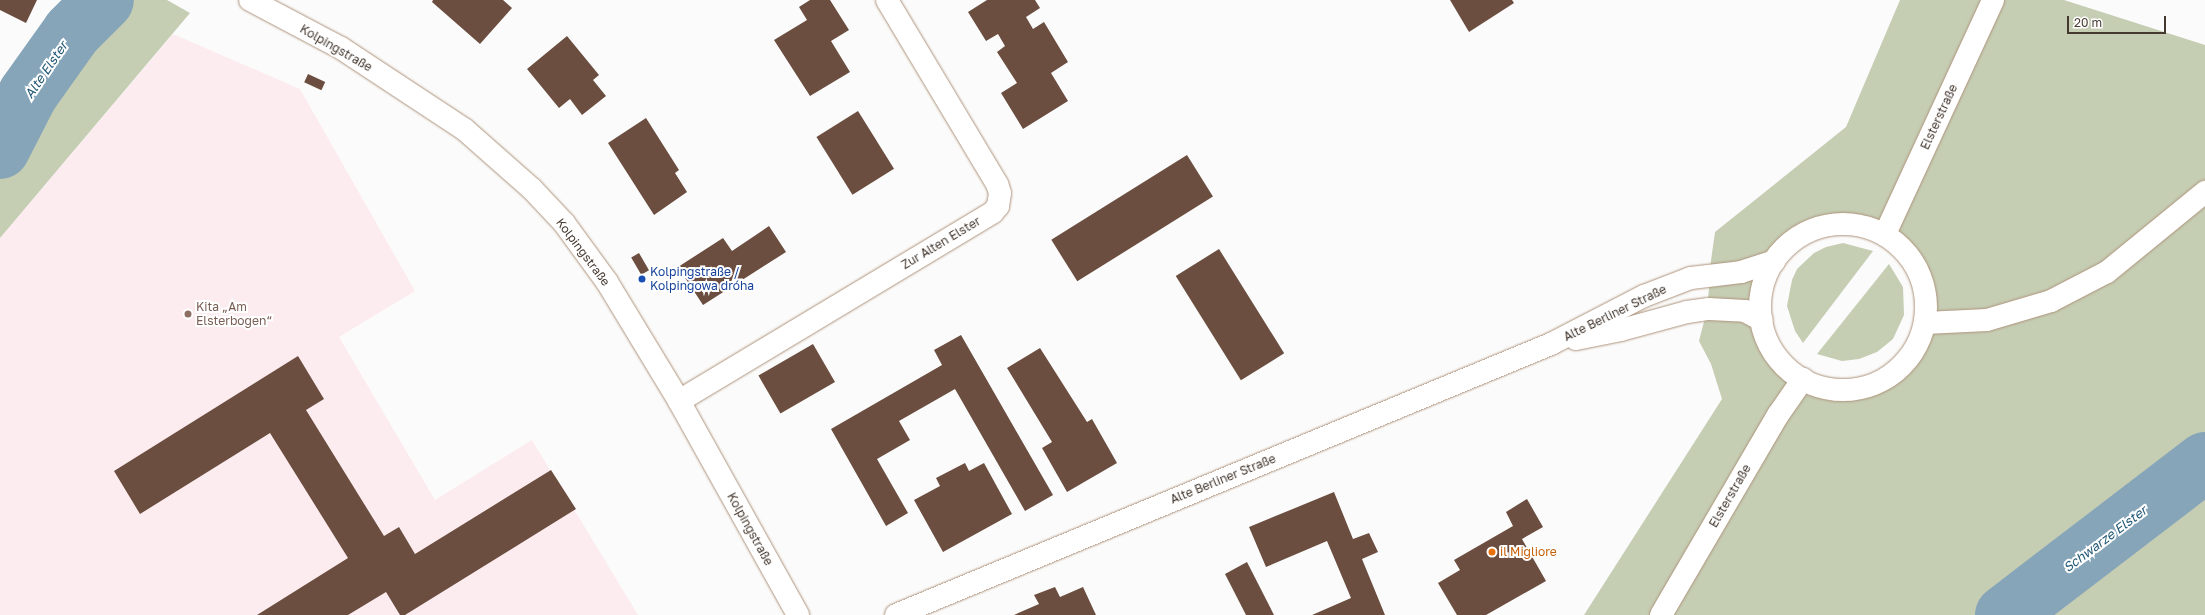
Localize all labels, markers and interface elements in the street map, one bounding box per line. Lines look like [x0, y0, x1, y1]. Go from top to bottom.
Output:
scale bar [2069, 8, 2168, 34]
text: 20 m [2074, 15, 2102, 30]
street label: Kolpingstraße [297, 22, 375, 74]
water label: Alte Elster [21, 39, 71, 101]
street label: Elsterstraße [1918, 82, 1960, 152]
street label: Zur Alten Elster [899, 214, 983, 272]
street label: Kolpingstraße [553, 215, 613, 289]
place label: Kolpingstraße / Kolpingowa dróha [650, 265, 754, 293]
marker: Kolpingstraße / Kolpingowa dróha [637, 274, 647, 284]
street label: Alte Berliner Straße [1561, 282, 1669, 344]
place label: Kita „Am Elsterbogen“ [196, 300, 272, 328]
marker: Kita „Am Elsterbogen“ [183, 309, 193, 319]
street label: Alte Berliner Straße [1168, 451, 1278, 507]
street label: Elsterstraße [1706, 462, 1754, 530]
street label: Kolpingstraße [724, 490, 776, 568]
water label: Schwarze Elster [2060, 503, 2150, 575]
place label: il Migliore [1500, 545, 1557, 559]
marker: il Migliore [1487, 547, 1497, 557]

